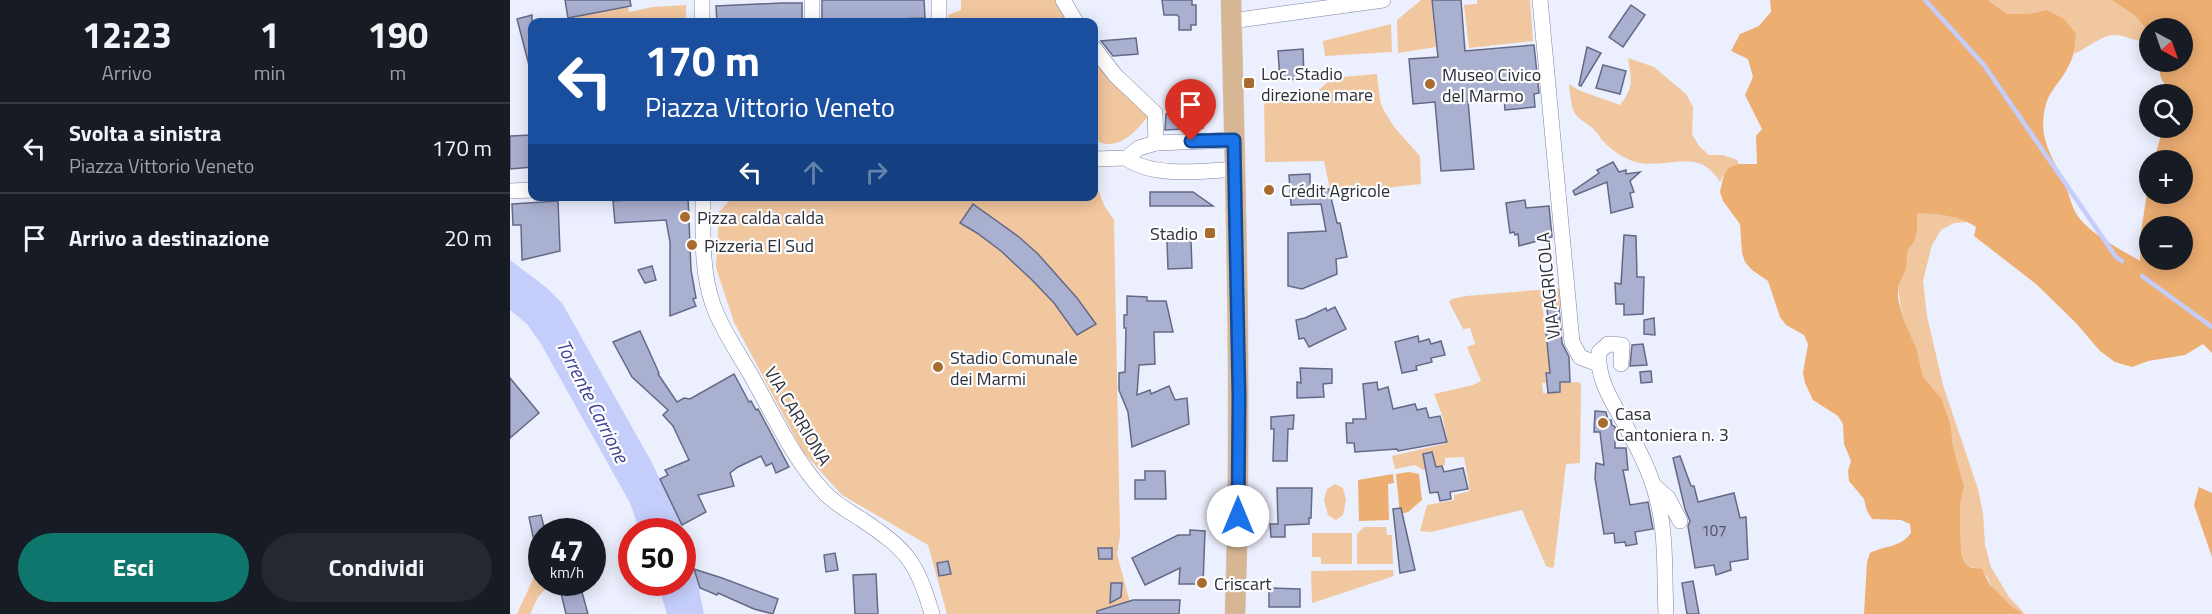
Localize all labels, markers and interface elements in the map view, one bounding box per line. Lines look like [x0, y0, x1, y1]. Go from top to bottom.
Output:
text: 12:23 [82, 7, 172, 62]
text: 1 [260, 7, 280, 62]
text: 190 [368, 7, 428, 62]
north arrow [2139, 18, 2193, 72]
map controls [2139, 18, 2193, 270]
text: 170 m [645, 28, 760, 92]
icon: left [546, 42, 624, 120]
text: Arrivo [102, 57, 152, 88]
text: min [254, 57, 286, 88]
text: m [389, 57, 406, 88]
place label: Loc. Stadio direzione mare [1261, 60, 1373, 108]
place label: Museo Civico del Marmo [1442, 61, 1541, 109]
marker: Loc. Stadio direzione mare [1242, 76, 1256, 90]
marker: Museo Civico del Marmo [1423, 77, 1437, 91]
pin [1165, 79, 1216, 141]
button: search [2139, 84, 2193, 138]
text: Piazza Vittorio Veneto [645, 86, 895, 127]
icon: arrive [1174, 88, 1207, 121]
text: Svolta a sinistra [69, 116, 221, 150]
text: 170 m [432, 131, 492, 165]
icon: left [18, 132, 51, 165]
text: Piazza Vittorio Veneto [69, 150, 254, 181]
button: + [2139, 150, 2193, 204]
icon: left [734, 156, 767, 189]
icon: ahead [797, 156, 830, 189]
icon: right [860, 156, 893, 189]
place label: Crédit Agricole [1281, 177, 1390, 204]
marker: Crédit Agricole [1262, 183, 1276, 197]
place label: Pizza calda calda [697, 204, 824, 231]
marker: Pizza calda calda [678, 210, 692, 224]
button: − [2139, 216, 2193, 270]
place label: Stadio [1150, 220, 1198, 247]
text: Arrivo a destinazione [69, 221, 269, 255]
text: 20 m [444, 221, 492, 255]
icon: arrive [18, 222, 51, 255]
marker: Stadio [1203, 226, 1217, 240]
street label: VIA AGRICOLA [1529, 231, 1567, 341]
place label: Pizzeria El Sud [704, 232, 814, 259]
marker: Pizzeria El Sud [685, 238, 699, 252]
water label: Torrente Carrione [549, 334, 638, 470]
place label: Stadio Comunale dei Marmi [950, 344, 1078, 392]
marker: Stadio Comunale dei Marmi [931, 360, 945, 374]
street label: VIA CARRIONA [758, 361, 838, 471]
place label: Casa Cantoniera n. 3 [1615, 400, 1729, 448]
marker: Casa Cantoniera n. 3 [1596, 416, 1610, 430]
position arrow [1206, 484, 1270, 548]
speed limit sign: 50 [618, 518, 696, 596]
house number: 107 [1701, 519, 1727, 542]
text: 47 [550, 527, 584, 573]
button: Esci [18, 533, 249, 602]
button: Condividi [261, 533, 492, 602]
text: km/h [550, 561, 584, 584]
place label: Criscart [1214, 570, 1272, 597]
marker: Criscart [1195, 576, 1209, 590]

